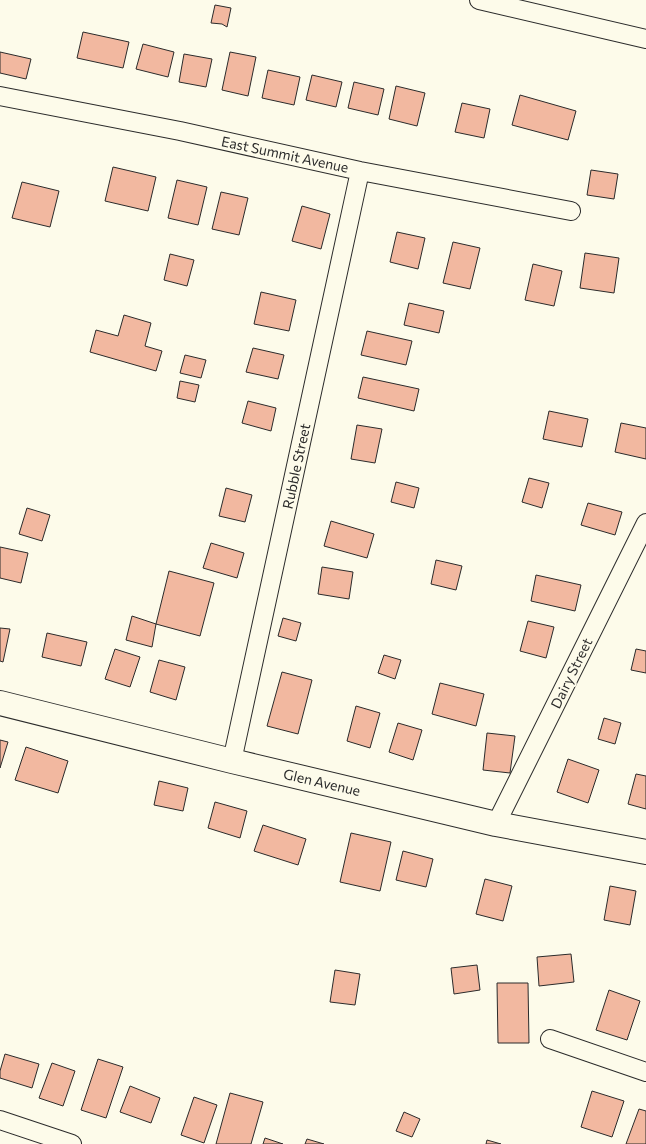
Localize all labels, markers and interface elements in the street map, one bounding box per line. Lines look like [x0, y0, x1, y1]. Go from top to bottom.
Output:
street label: East Summit Avenue [220, 132, 350, 176]
street label: Rubble Street [279, 421, 313, 510]
street label: Dairy Street [547, 635, 595, 711]
street label: Glen Avenue [282, 765, 362, 799]

